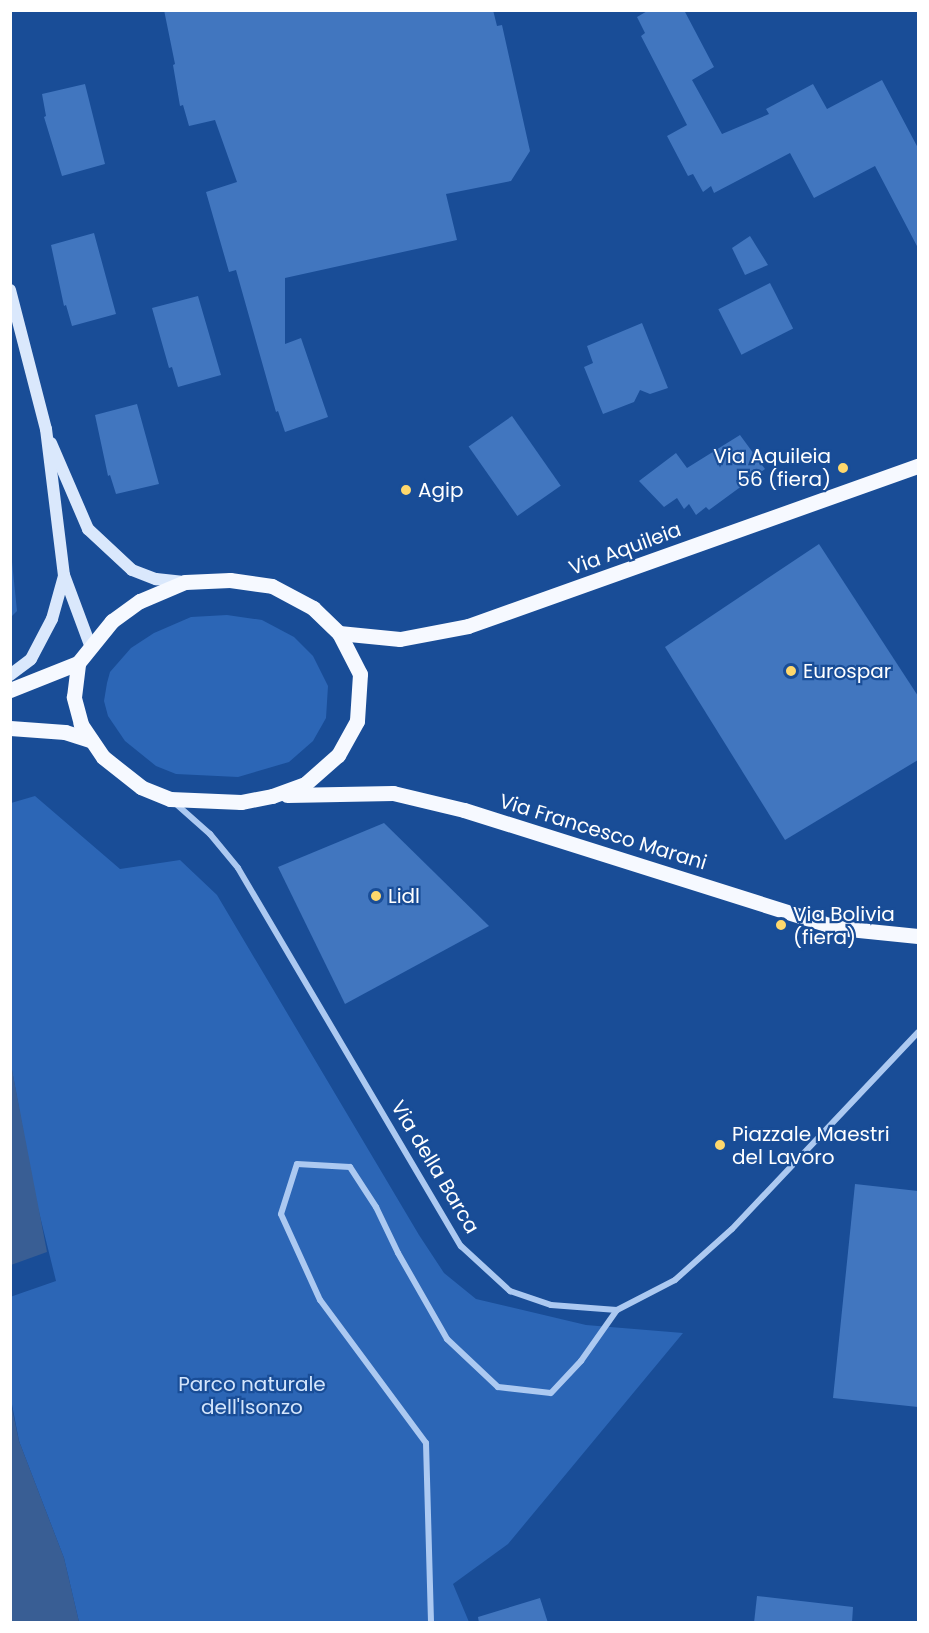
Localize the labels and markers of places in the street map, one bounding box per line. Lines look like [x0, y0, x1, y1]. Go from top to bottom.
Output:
place label: Via Aquileia 56 (fiera) [713, 444, 831, 491]
marker: Via Aquileia 56 (fiera) [836, 461, 850, 475]
place label: Agip [418, 478, 463, 502]
marker: Agip [399, 483, 413, 497]
place label: Eurospar [803, 659, 891, 683]
marker: Eurospar [784, 664, 798, 678]
place label: Lidl [388, 884, 420, 908]
marker: Lidl [369, 889, 383, 903]
place label: Via Bolivia (fiera) [793, 902, 895, 949]
marker: Via Bolivia (fiera) [774, 918, 788, 932]
place label: Piazzale Maestri del Lavoro [732, 1122, 890, 1169]
marker: Piazzale Maestri del Lavoro [713, 1138, 727, 1152]

